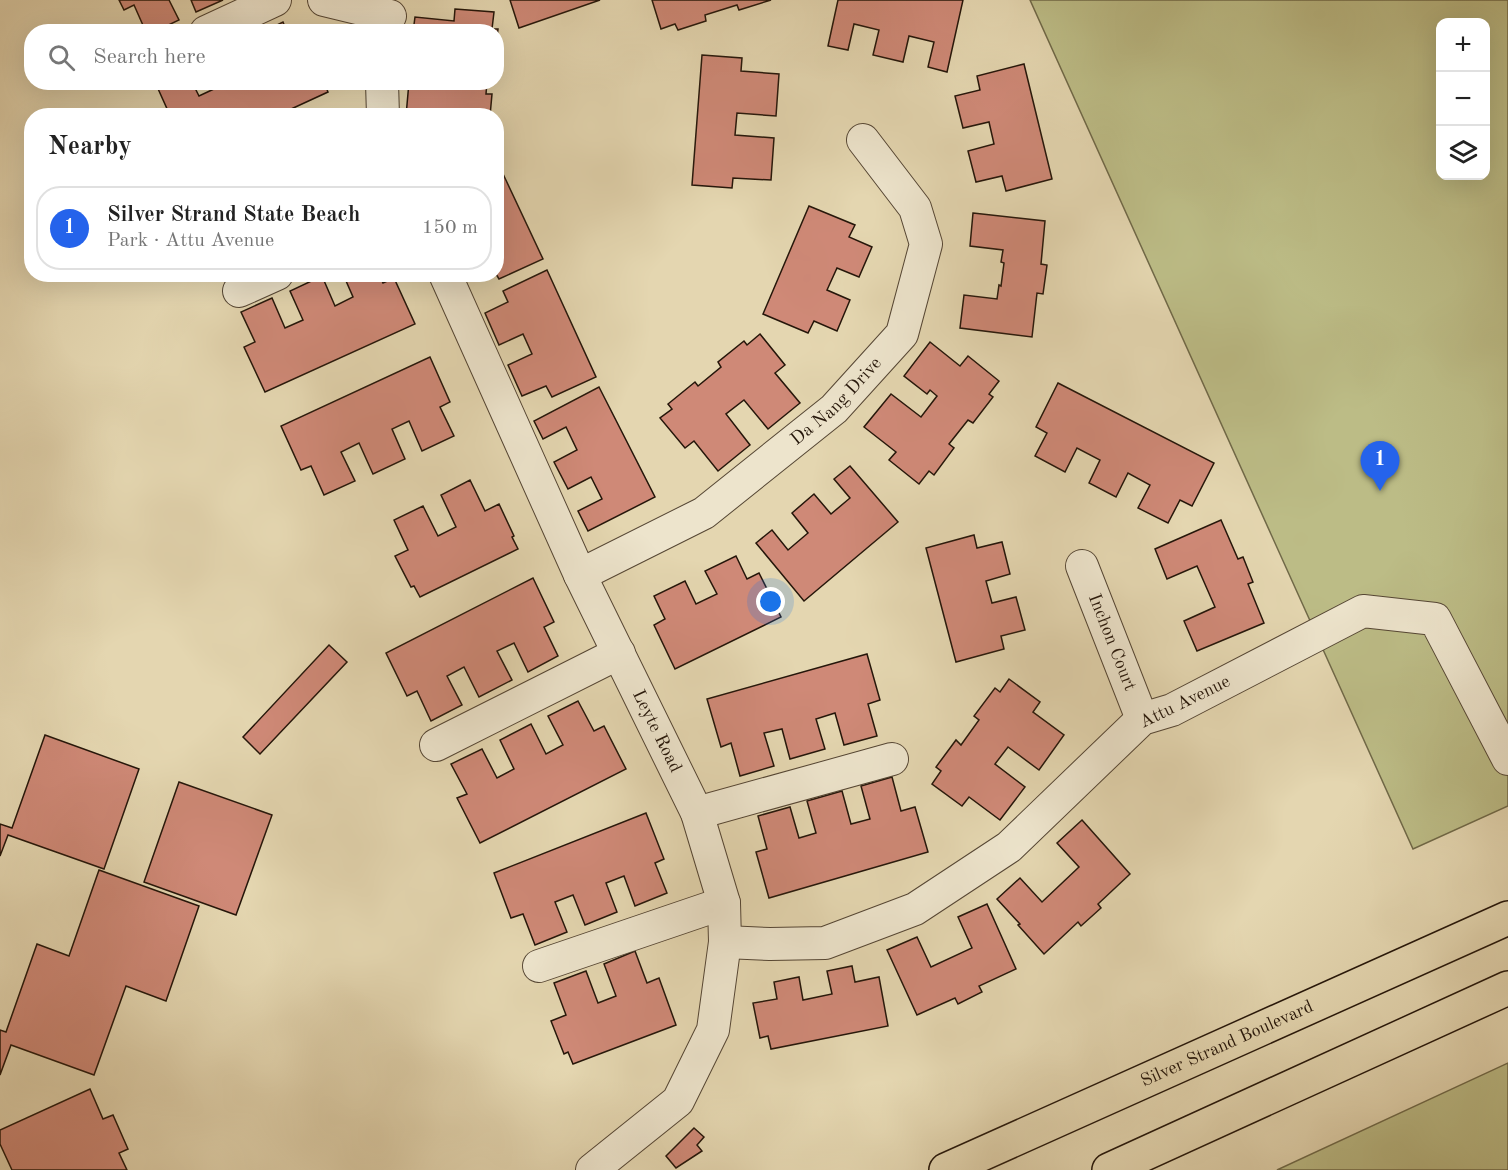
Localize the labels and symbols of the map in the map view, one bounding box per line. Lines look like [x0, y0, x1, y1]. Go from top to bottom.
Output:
street label: Da Nang Drive [787, 354, 885, 449]
pin: 1 [1360, 442, 1400, 491]
your location [756, 587, 785, 616]
street label: Inchon Court [1085, 591, 1139, 693]
street label: Attu Avenue [1137, 672, 1233, 732]
street label: Leyte Road [629, 687, 685, 775]
street label: Silver Strand Boulevard [1138, 997, 1316, 1090]

